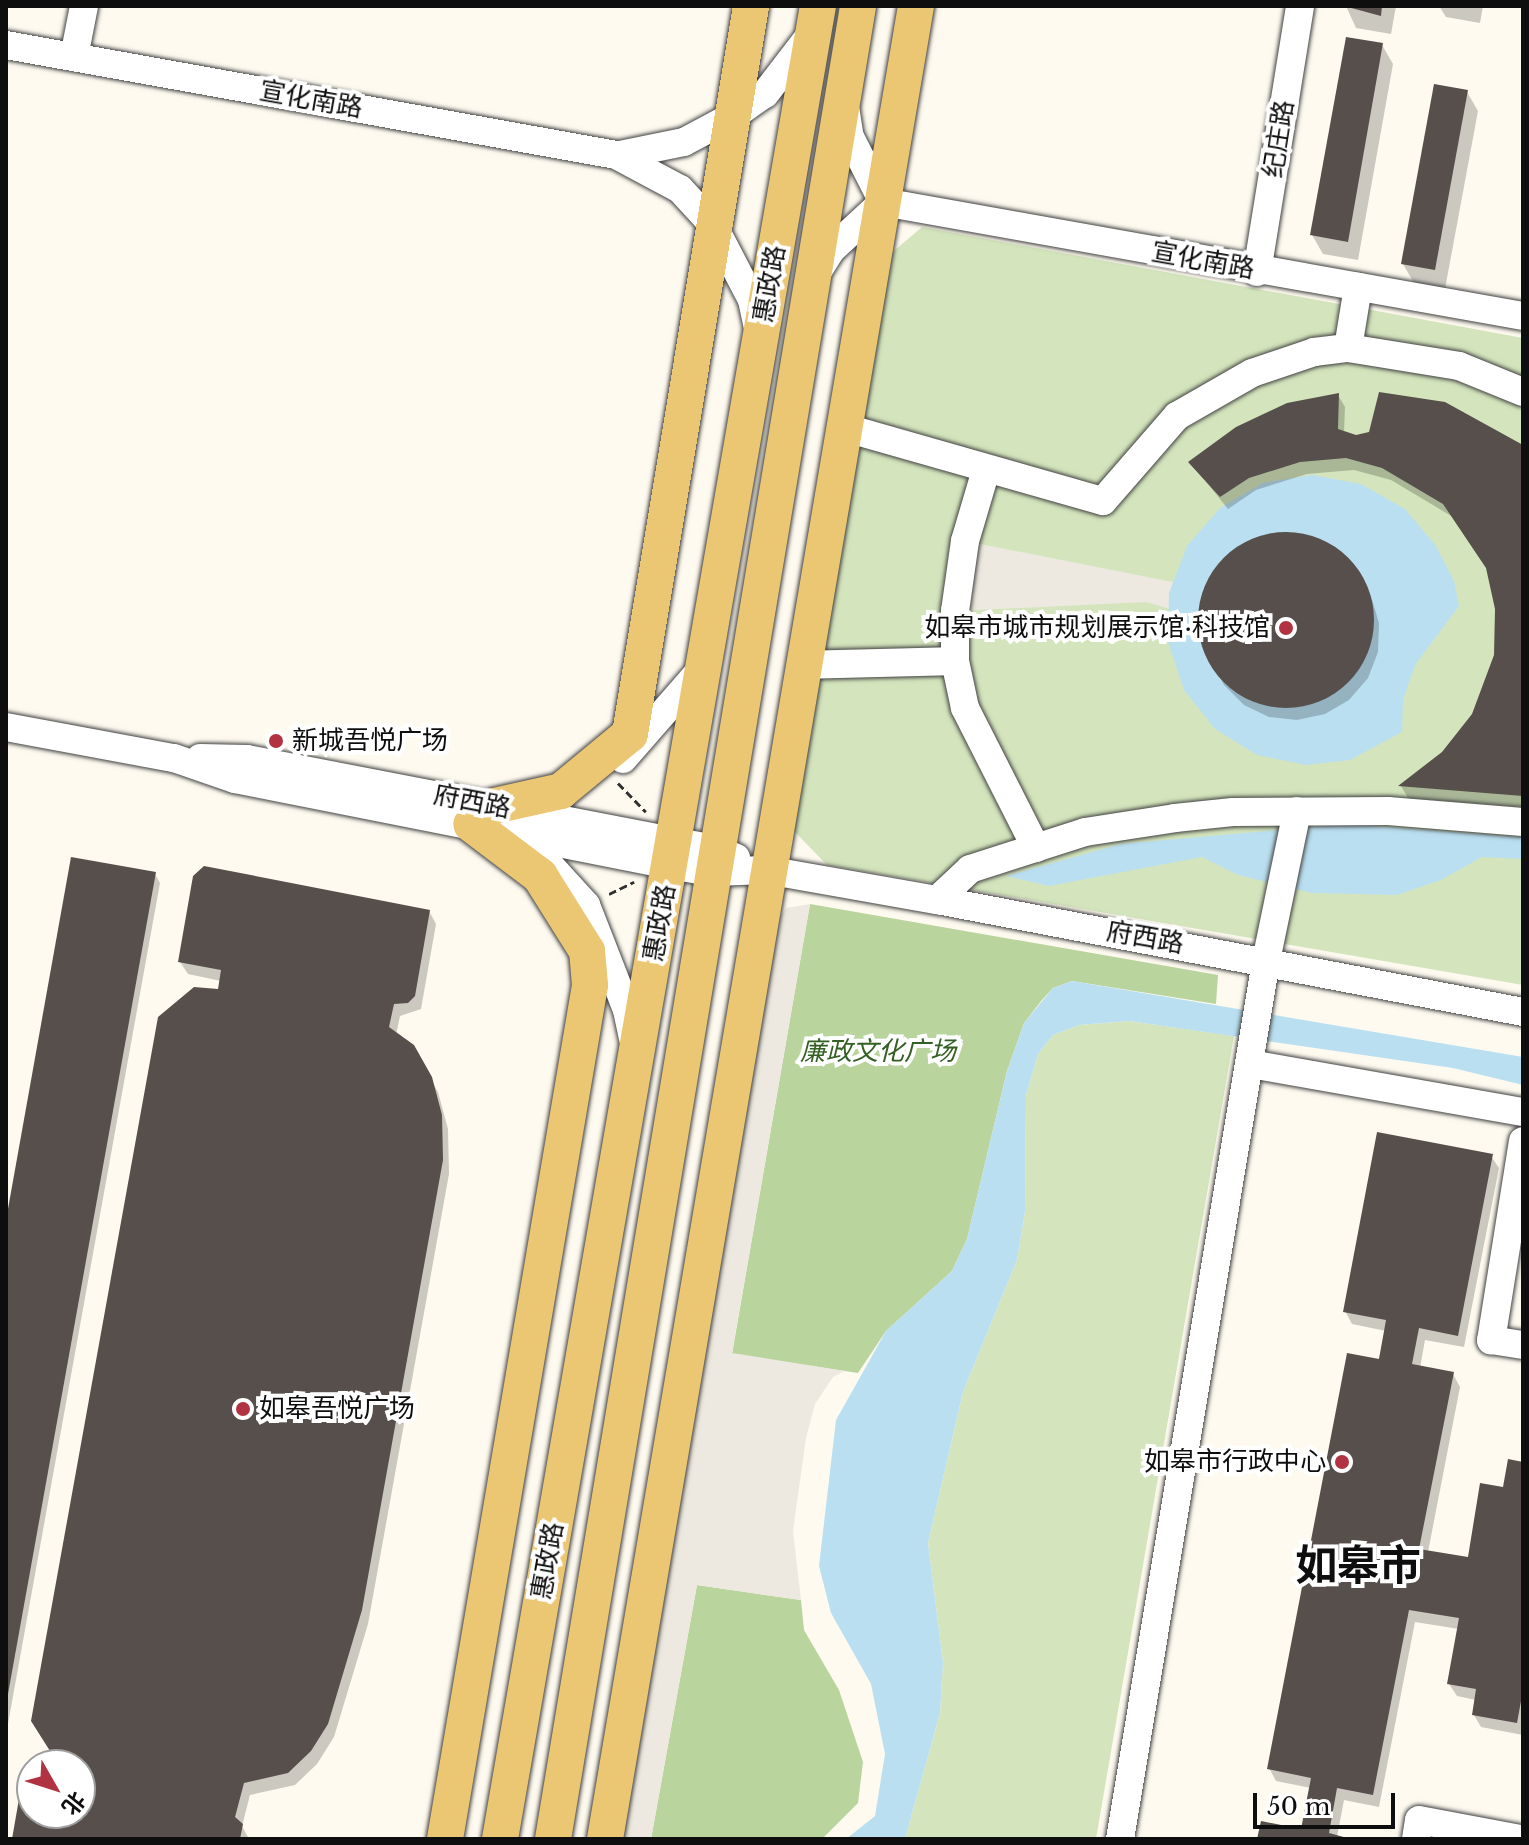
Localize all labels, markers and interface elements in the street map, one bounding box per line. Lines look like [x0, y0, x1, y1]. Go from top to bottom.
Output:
street label: 宣化南路 [257, 76, 365, 124]
street label: 纪庄路 [1257, 98, 1301, 180]
street label: 宣化南路 [1149, 237, 1257, 285]
street label: 惠政路 [748, 243, 792, 325]
place label: 如皋市城市规划展示馆·科技馆 [925, 612, 1270, 644]
marker: 如皋市城市规划展示馆·科技馆 [1277, 619, 1295, 637]
place label: 新城吾悦广场 [292, 725, 448, 757]
marker: 新城吾悦广场 [267, 732, 285, 750]
street label: 府西路 [431, 779, 513, 825]
street label: 惠政路 [638, 882, 682, 964]
street label: 府西路 [1104, 916, 1186, 960]
park label: 廉政文化广场 [800, 1036, 956, 1068]
place label: 如皋吾悦广场 [259, 1393, 415, 1425]
marker: 如皋吾悦广场 [234, 1400, 252, 1418]
place label: 如皋市行政中心 [1144, 1446, 1326, 1478]
marker: 如皋市行政中心 [1333, 1453, 1351, 1471]
street label: 惠政路 [526, 1520, 570, 1602]
district label: 如皋市 [1295, 1540, 1421, 1590]
north arrow [16, 1749, 96, 1829]
scale bar [1257, 1777, 1399, 1827]
text: 北 [56, 1786, 91, 1820]
text: 50 m [1267, 1792, 1330, 1821]

